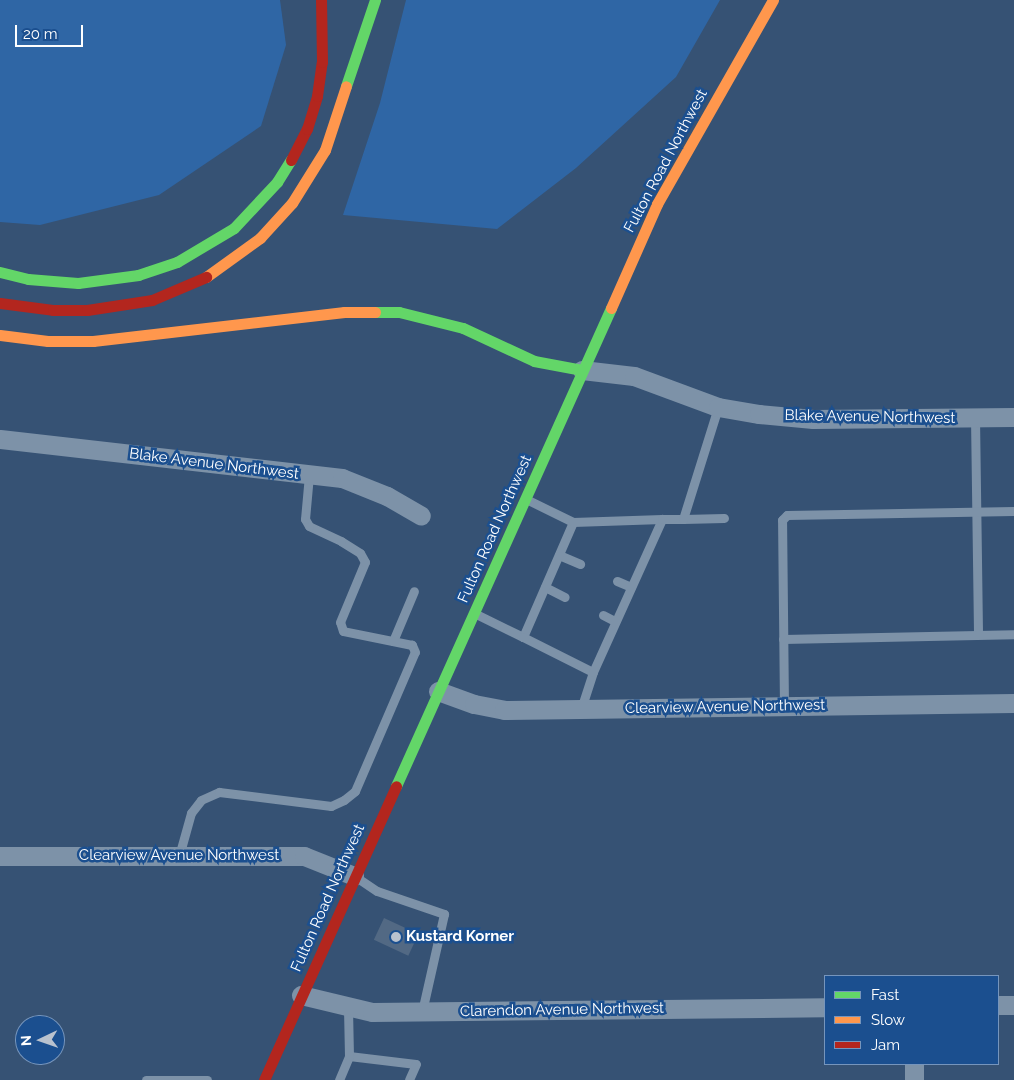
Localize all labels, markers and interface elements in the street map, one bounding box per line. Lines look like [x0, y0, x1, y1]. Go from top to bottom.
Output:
scale bar [18, 15, 85, 47]
text: 20 m [23, 25, 58, 43]
street label: Fulton Road Northwest [621, 86, 711, 236]
street label: Blake Avenue Northwest [784, 407, 956, 427]
street label: Blake Avenue Northwest [128, 445, 300, 483]
street label: Fulton Road Northwest [454, 452, 536, 606]
street label: Clearview Avenue Northwest [624, 696, 826, 718]
street label: Fulton Road Northwest [287, 821, 369, 975]
street label: Clearview Avenue Northwest [78, 847, 280, 865]
place label: Kustard Korner [406, 928, 514, 946]
marker: Kustard Korner [390, 931, 402, 943]
legend [824, 975, 999, 1065]
text: Fast [871, 986, 899, 1004]
street label: Clarendon Avenue Northwest [460, 999, 664, 1021]
text: Slow [871, 1011, 905, 1029]
north arrow [15, 1015, 65, 1065]
text: N [18, 1035, 34, 1046]
text: Jam [871, 1036, 900, 1054]

